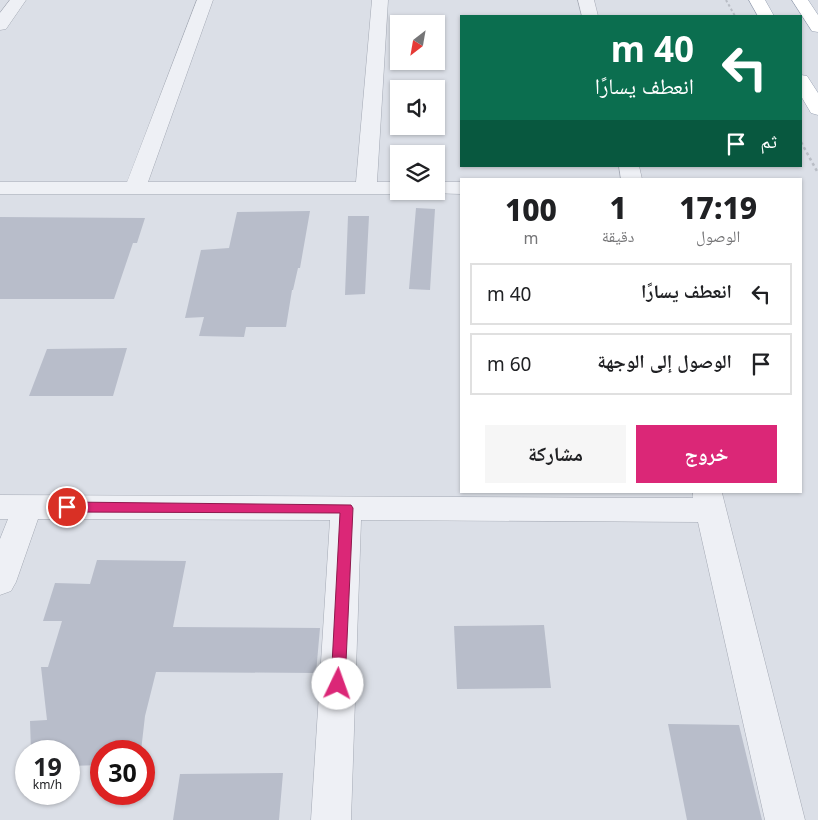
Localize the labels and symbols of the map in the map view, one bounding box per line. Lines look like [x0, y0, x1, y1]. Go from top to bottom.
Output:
north arrow [390, 15, 445, 70]
pin [46, 486, 88, 528]
position arrow [311, 657, 363, 709]
speed limit sign: 30 [90, 740, 155, 805]

